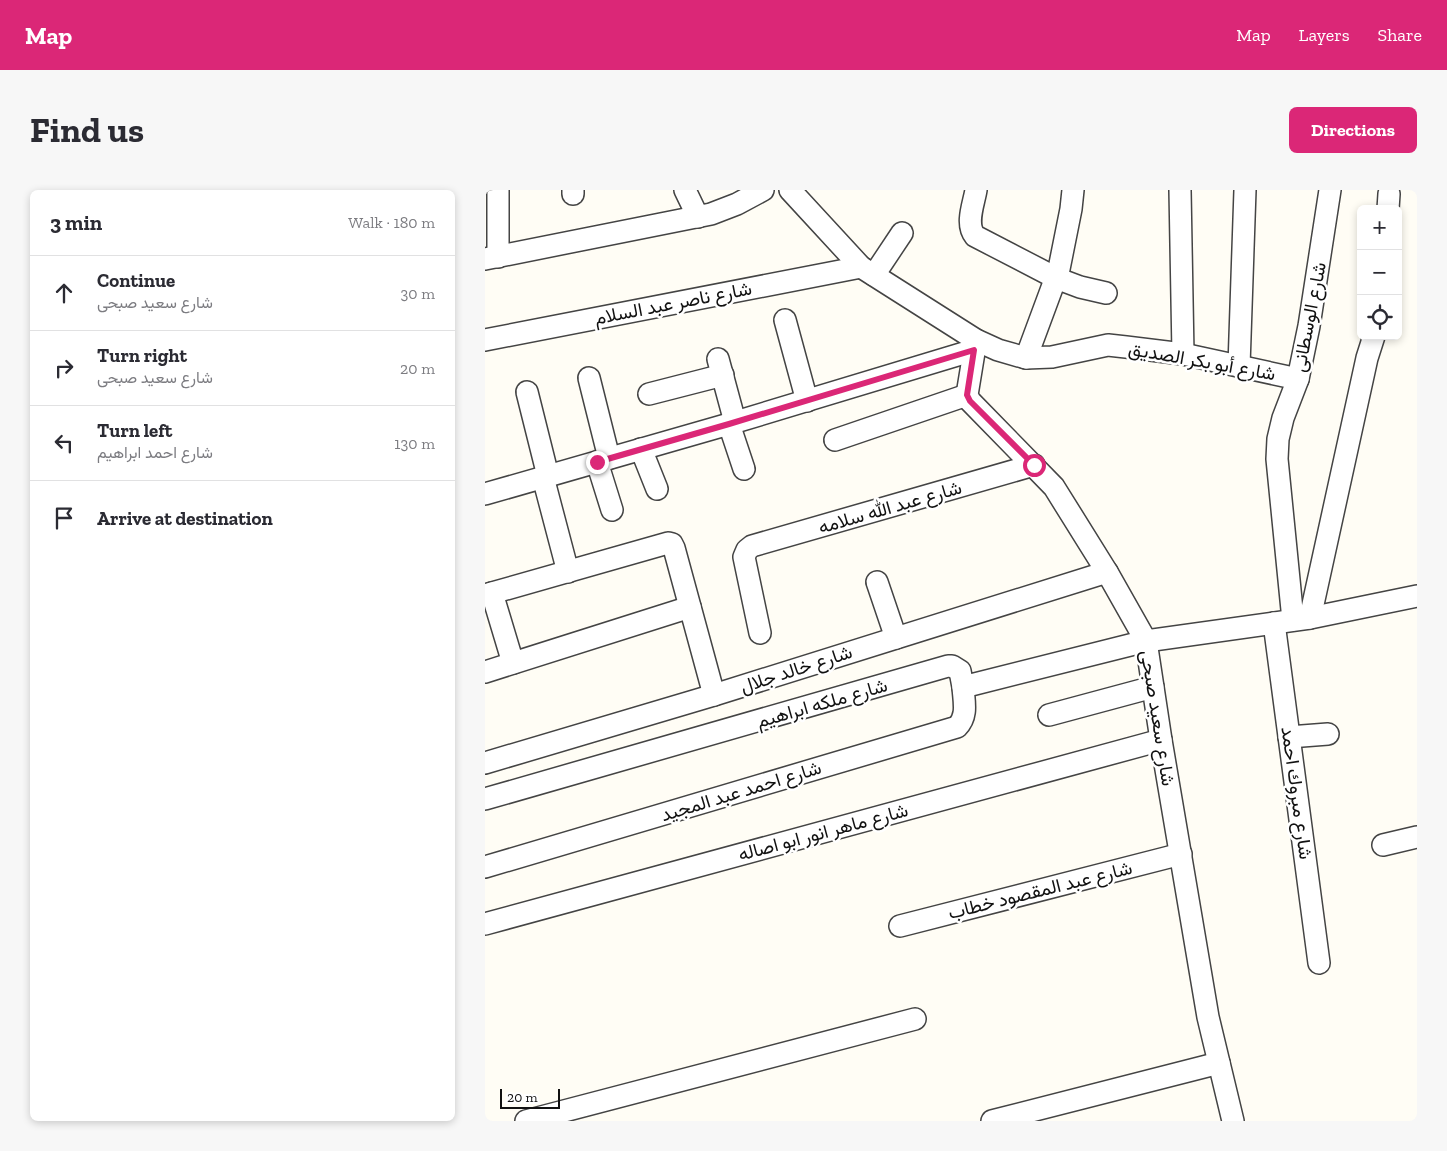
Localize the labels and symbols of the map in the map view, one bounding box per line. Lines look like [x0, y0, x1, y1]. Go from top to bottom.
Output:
street label: شارع الوسطانى [1287, 260, 1332, 374]
street label: شارع ناصر عبد السلام [592, 276, 754, 331]
street label: شارع أبو بكر الصديق [1126, 337, 1277, 386]
route end [586, 451, 609, 474]
route start [1023, 454, 1046, 477]
street label: شارع عبد الله سلامه [816, 476, 965, 539]
street label: شارع خالد جلال [737, 640, 855, 699]
street label: شارع سعيد صبحى [1135, 648, 1180, 788]
street label: شارع ملكه ابراهيم [754, 673, 890, 734]
street label: شارع مبروك احمد [1275, 725, 1318, 861]
street label: شارع احمد عبد المجيد [658, 756, 824, 827]
street label: شارع ماهر انور ابو اصاله [736, 798, 911, 867]
street label: شارع عبد المقصود خطاب [946, 856, 1135, 925]
scale bar [500, 1086, 560, 1109]

